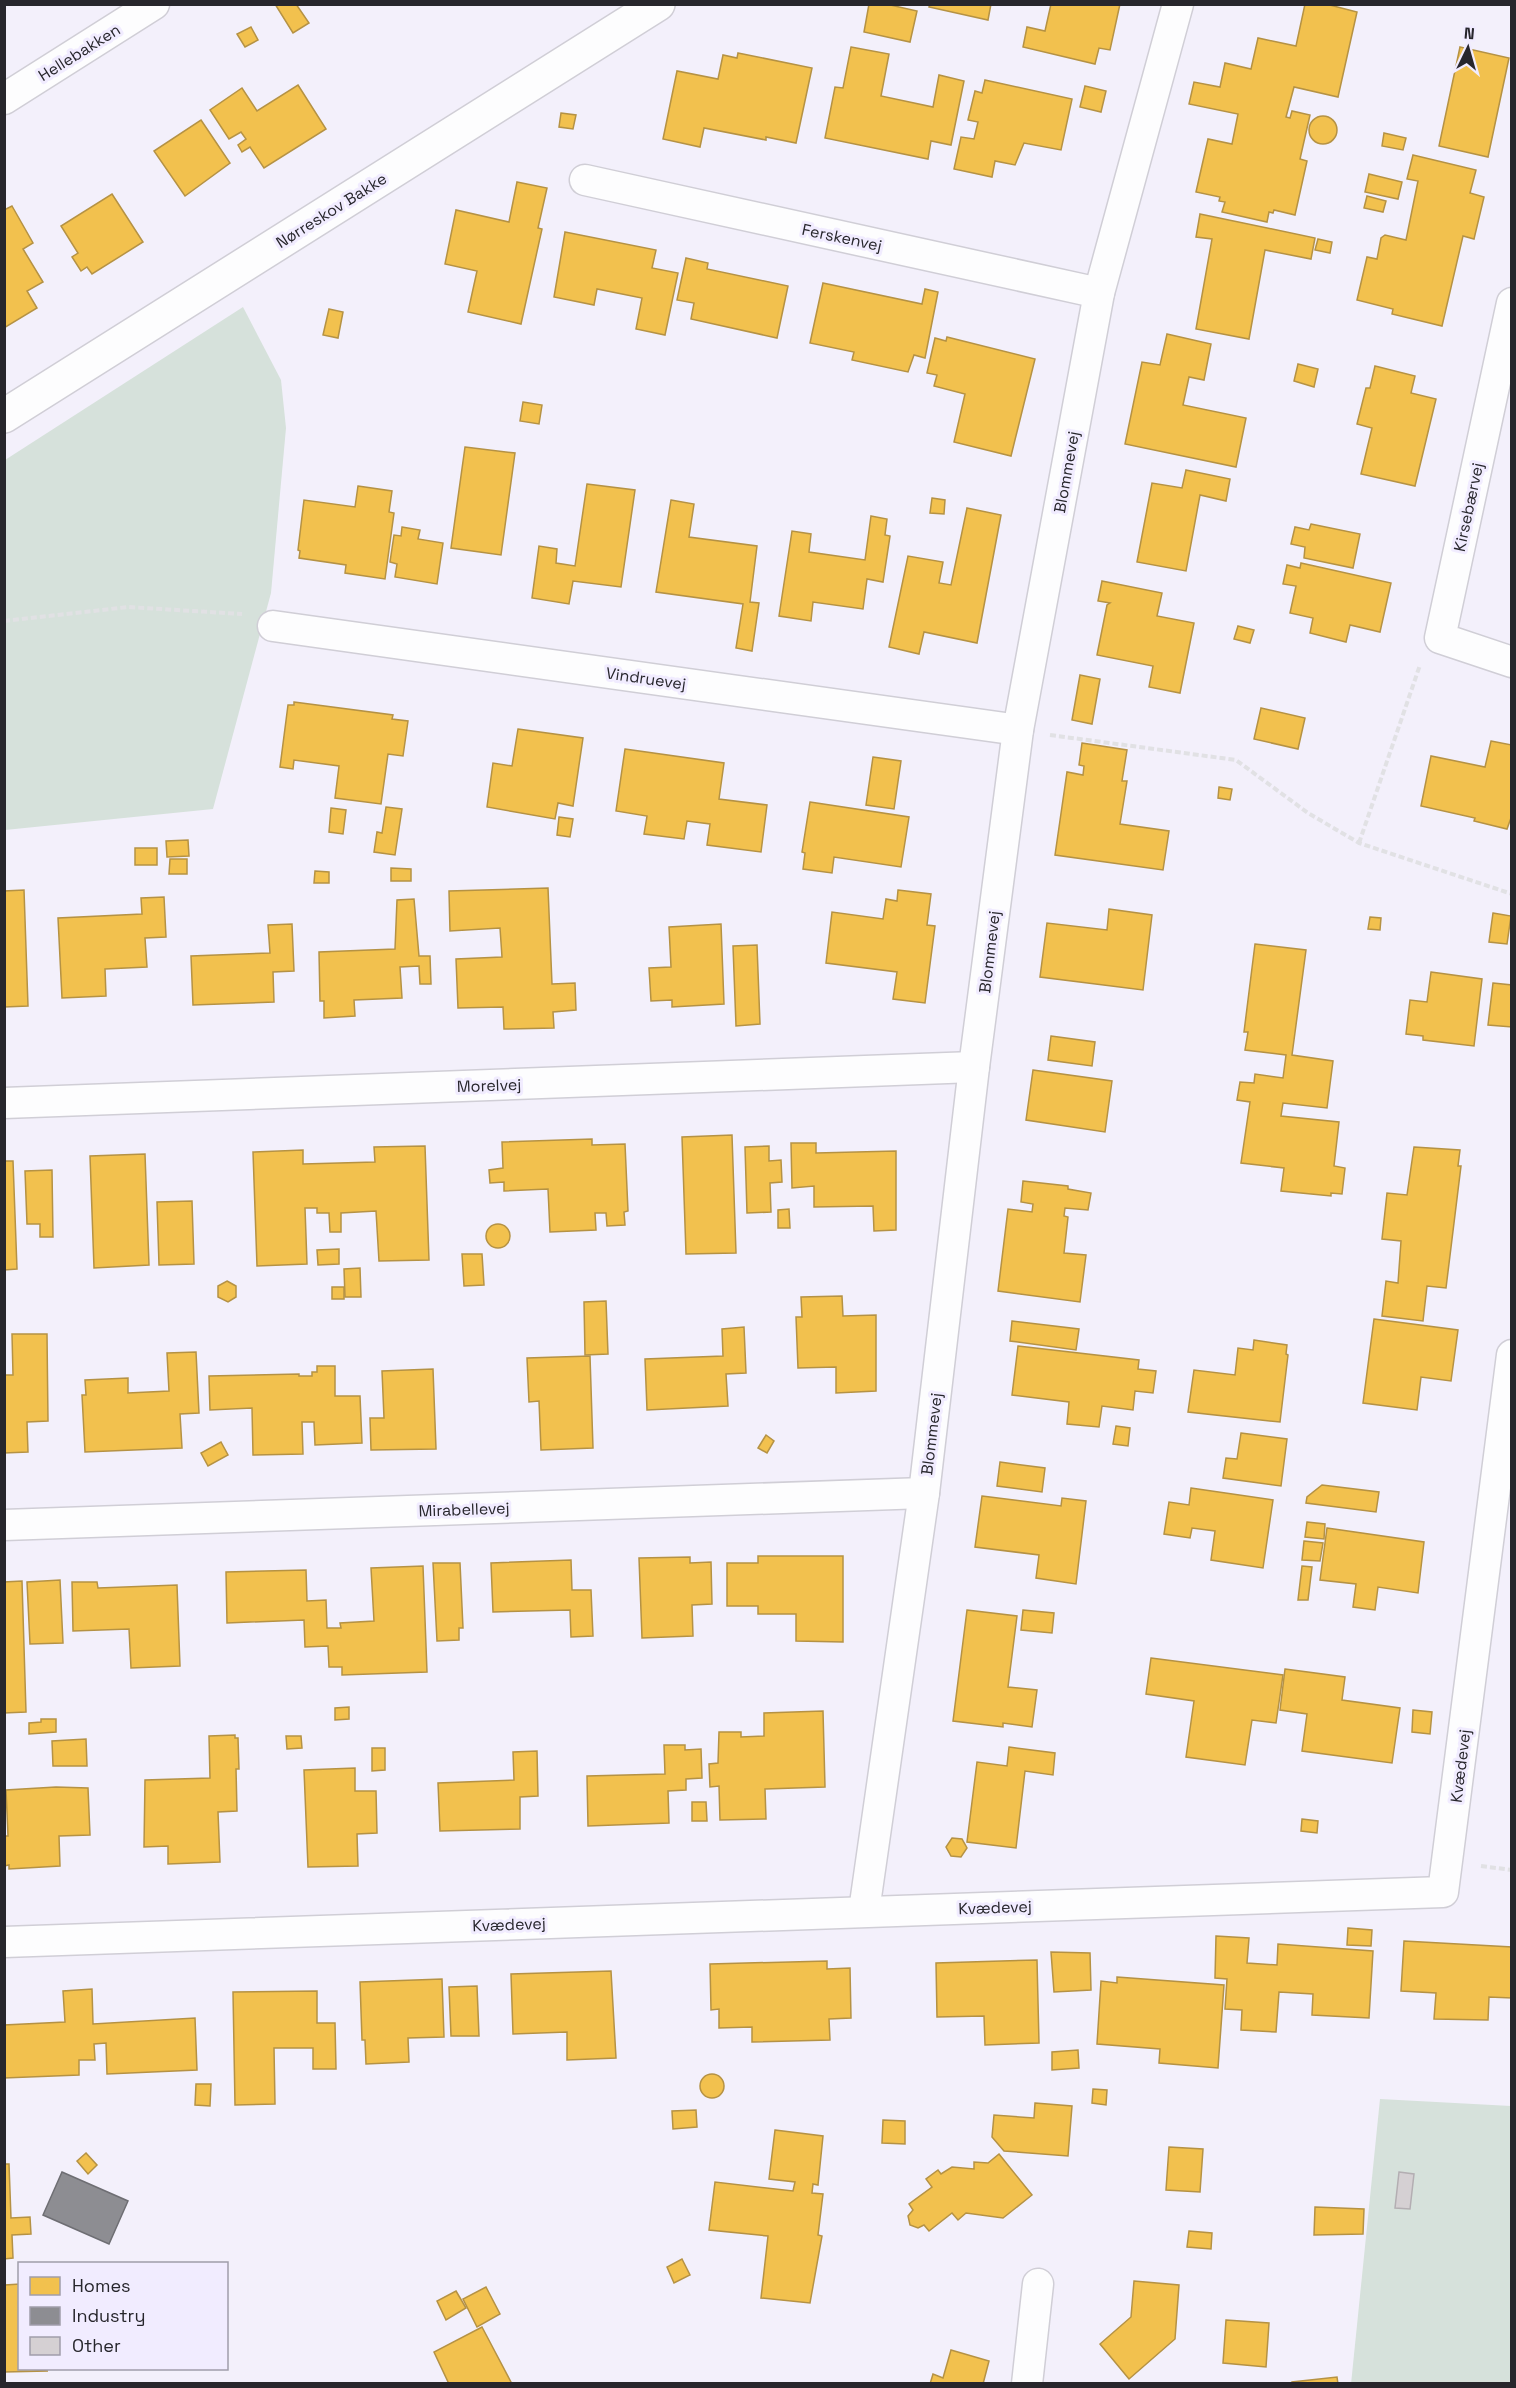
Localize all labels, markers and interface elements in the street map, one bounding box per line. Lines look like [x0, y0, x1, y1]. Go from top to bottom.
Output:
north arrow [1438, 18, 1498, 78]
street label: Hellebakken [34, 19, 124, 86]
text: N [1463, 23, 1476, 44]
street label: Nørreskov Bakke [272, 168, 391, 253]
street label: Ferskenvej [800, 219, 884, 256]
street label: Blommevej [1049, 430, 1084, 515]
street label: Kirsebærvej [1449, 461, 1488, 553]
street label: Vindruevej [605, 662, 687, 695]
street label: Blommevej [974, 910, 1005, 994]
street label: Morelvej [456, 1074, 522, 1097]
street label: Blommevej [916, 1392, 947, 1476]
street label: Mirabellevej [418, 1497, 510, 1522]
street label: Kvædevej [1446, 1728, 1475, 1804]
street label: Kvædevej [958, 1896, 1032, 1919]
street label: Kvædevej [472, 1913, 546, 1936]
legend [18, 2262, 228, 2370]
text: Homes [72, 2274, 131, 2297]
text: Industry [72, 2304, 145, 2327]
text: Other [72, 2334, 121, 2357]

